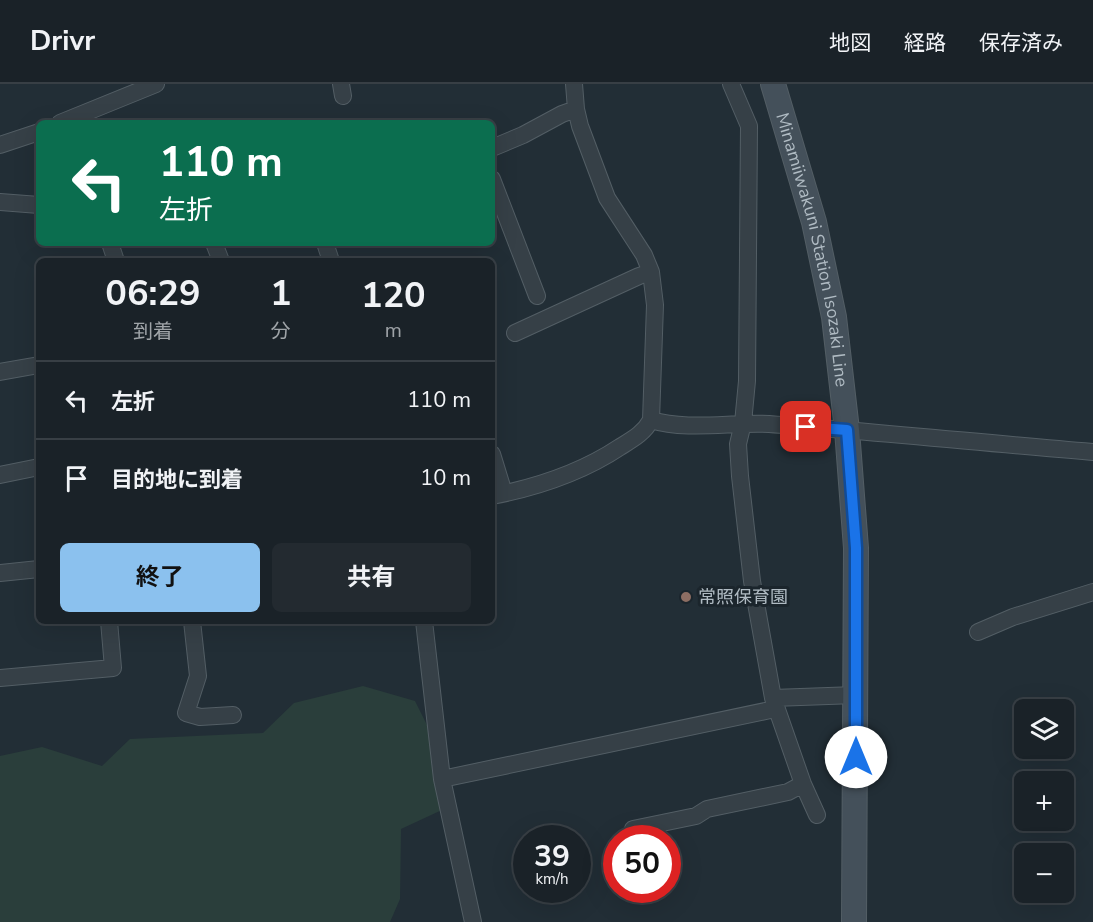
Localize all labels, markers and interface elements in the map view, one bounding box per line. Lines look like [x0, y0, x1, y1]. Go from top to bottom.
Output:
text: Drivr [30, 22, 95, 60]
text: 地図 [829, 29, 871, 57]
text: 経路 [904, 29, 946, 57]
text: 保存済み [979, 29, 1063, 57]
street label: Minamiiwakuni Station Isozaki Line [770, 110, 854, 388]
text: 110 m [159, 134, 283, 191]
icon: left [60, 144, 138, 222]
text: 左折 [159, 192, 213, 229]
text: 06:29 [105, 269, 201, 318]
text: 1 [270, 269, 292, 318]
text: 120 [361, 271, 426, 320]
text: m [385, 317, 402, 344]
text: 到着 [133, 318, 173, 345]
text: 分 [271, 318, 291, 345]
icon: left [60, 384, 93, 417]
text: 110 m [407, 385, 471, 415]
text: 左折 [111, 387, 155, 417]
pin [780, 401, 831, 452]
icon: arrive [789, 410, 822, 443]
icon: arrive [60, 462, 93, 495]
text: 10 m [420, 463, 471, 493]
text: 目的地に到着 [111, 465, 243, 495]
button: 終了 [60, 543, 260, 612]
button: 共有 [272, 543, 471, 612]
place label: 常照保育園 [698, 585, 788, 609]
marker: 常照保育園 [679, 590, 693, 604]
map controls [1014, 699, 1074, 903]
button: layers [1014, 699, 1074, 759]
position arrow [824, 725, 888, 789]
button: + [1014, 771, 1074, 831]
speed limit sign: 50 [603, 825, 681, 903]
text: 39 [534, 836, 570, 877]
button: − [1014, 843, 1074, 903]
text: km/h [535, 869, 569, 889]

